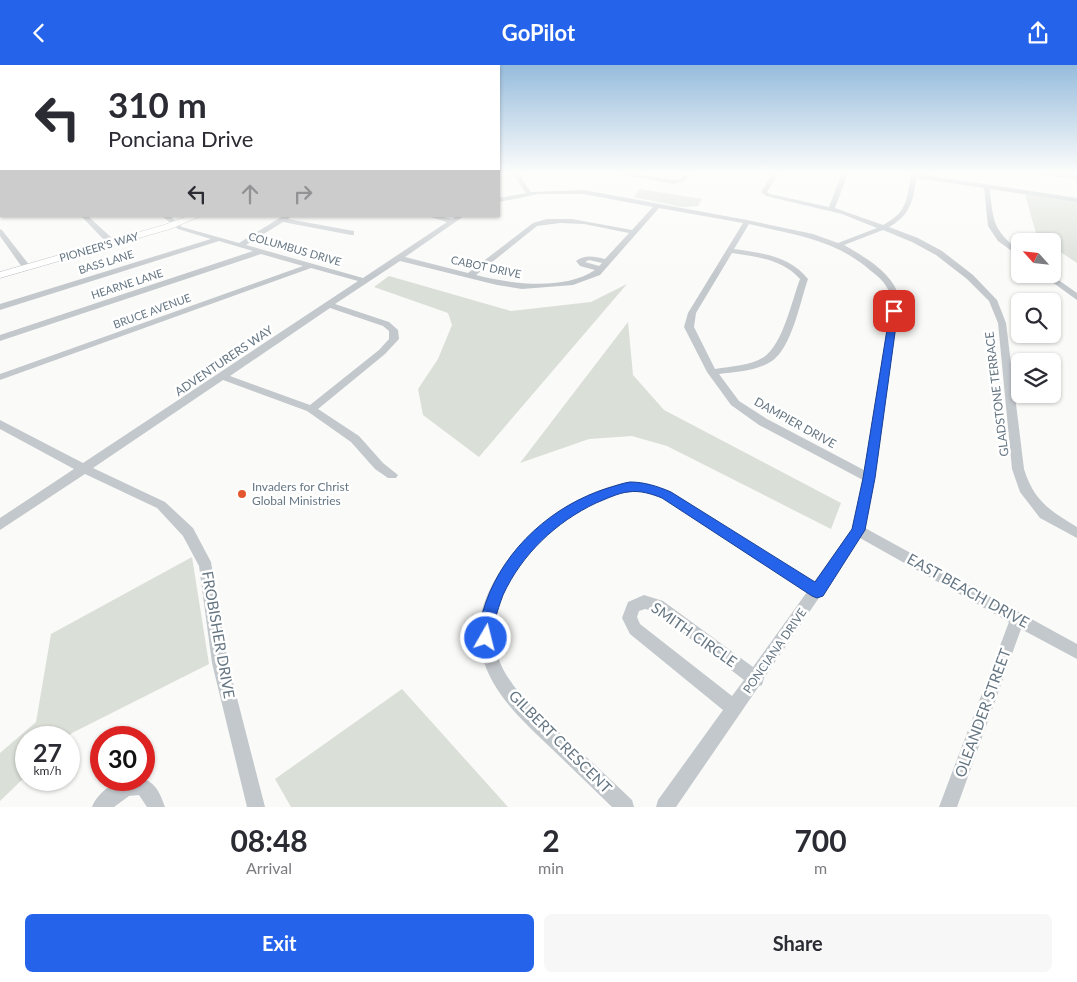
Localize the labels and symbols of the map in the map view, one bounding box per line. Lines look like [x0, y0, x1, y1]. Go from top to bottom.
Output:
street label: PIONEER'S WAY [58, 229, 140, 264]
street label: COLUMBUS DRIVE [247, 229, 343, 268]
north arrow [1011, 233, 1061, 283]
street label: BASS LANE [77, 247, 135, 276]
street label: CABOT DRIVE [450, 253, 522, 280]
street label: HEARNE LANE [89, 266, 164, 301]
street label: BRUCE AVENUE [111, 290, 192, 331]
pin [873, 290, 915, 332]
street label: ADVENTURERS WAY [172, 322, 276, 399]
street label: GLADSTONE TERRACE [981, 331, 1012, 457]
street label: DAMPIER DRIVE [752, 394, 839, 451]
place label: Invaders for Christ Global Ministries [252, 479, 350, 508]
marker: Invaders for Christ Global Ministries [236, 488, 248, 500]
street label: EAST BEACH DRIVE [904, 549, 1033, 631]
street label: FROBISHER DRIVE [199, 570, 239, 700]
street label: SMITH CIRCLE [648, 598, 741, 670]
street label: PONCIANA DRIVE [740, 605, 810, 696]
position arrow [459, 611, 511, 663]
street label: OLEANDER STREET [950, 646, 1014, 780]
street label: GILBERT CRESCENT [506, 686, 616, 796]
speed limit sign: 30 [90, 726, 155, 791]

